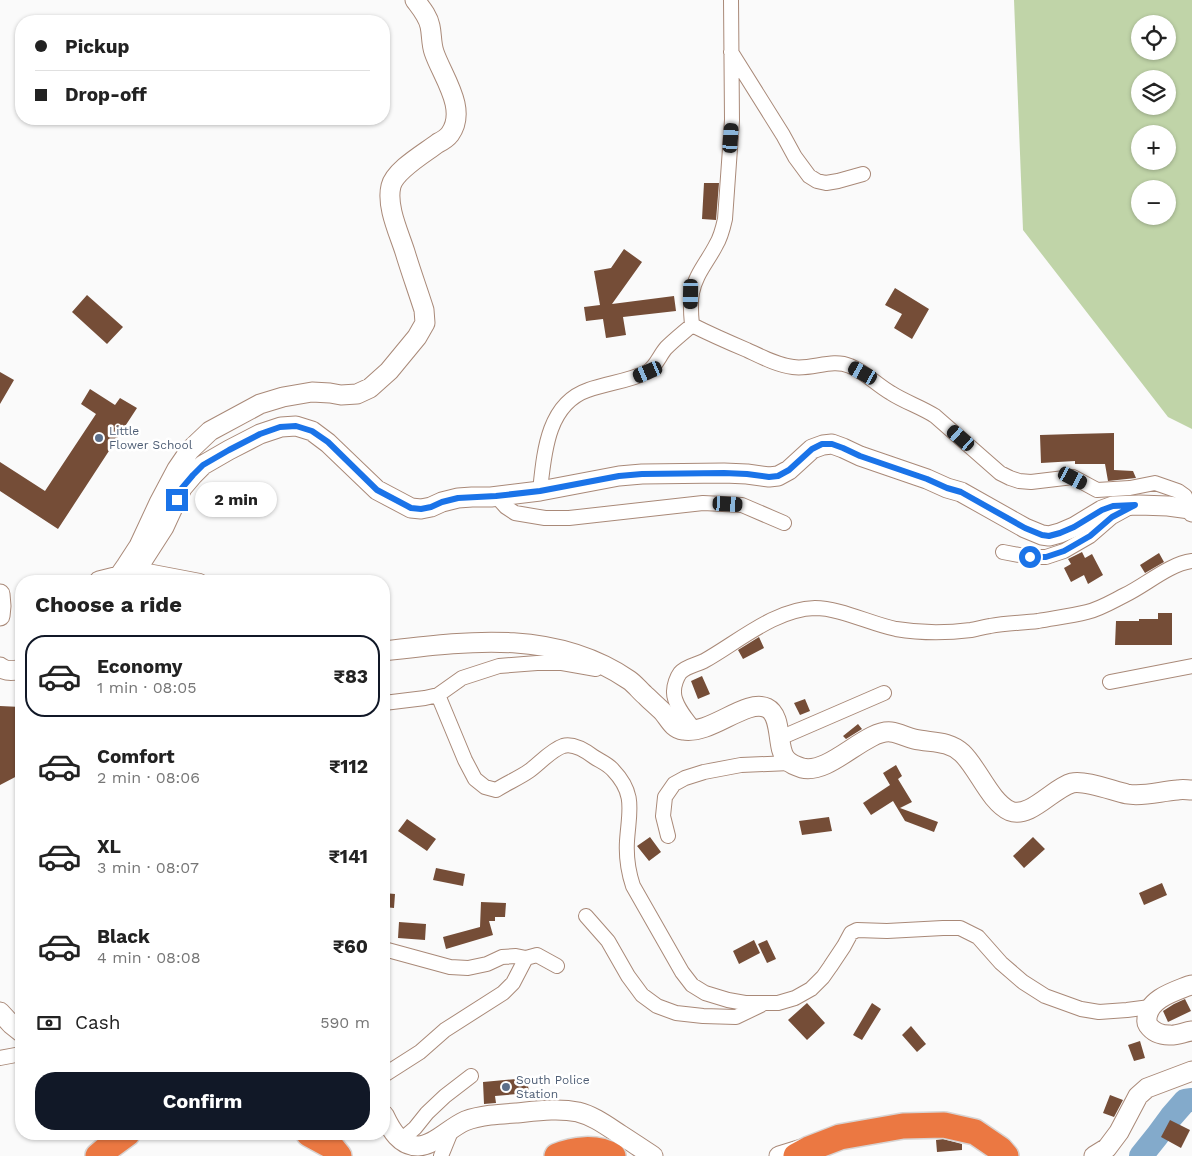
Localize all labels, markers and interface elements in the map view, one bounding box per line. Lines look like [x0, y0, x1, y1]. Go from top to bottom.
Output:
map controls [1131, 15, 1176, 225]
button: locate [1131, 15, 1176, 60]
text: Pickup [65, 35, 129, 58]
button: layers [1131, 70, 1176, 115]
text: Drop-off [65, 83, 147, 106]
car [722, 123, 739, 153]
button: + [1131, 125, 1176, 170]
button: − [1131, 180, 1176, 225]
car [683, 279, 698, 309]
car [631, 359, 664, 385]
car [846, 359, 879, 387]
car [944, 422, 977, 454]
place label: Little Flower School [109, 424, 193, 452]
marker: Little Flower School [93, 432, 105, 444]
car [1056, 465, 1089, 491]
callout: 2 min [194, 482, 277, 518]
route end [166, 489, 188, 511]
text: 2 min [214, 490, 258, 509]
car [712, 496, 743, 512]
route start [1019, 546, 1041, 568]
text: Choose a ride [35, 592, 182, 617]
icon: car [37, 654, 82, 699]
text: Economy [97, 655, 182, 678]
text: ₹83 [334, 665, 368, 688]
text: 1 min · 08:05 [97, 678, 196, 697]
icon: car [37, 744, 82, 789]
text: Comfort [97, 745, 175, 768]
text: ₹112 [329, 755, 368, 778]
text: 2 min · 08:06 [97, 768, 200, 787]
icon: car [37, 834, 82, 879]
text: XL [97, 835, 121, 858]
text: ₹141 [328, 845, 368, 868]
text: 3 min · 08:07 [97, 858, 199, 877]
icon: car [37, 924, 82, 969]
text: Black [97, 925, 150, 948]
text: ₹60 [333, 935, 368, 958]
text: 4 min · 08:08 [97, 948, 201, 967]
icon: cash [35, 1009, 63, 1037]
text: Cash [75, 1011, 121, 1034]
text: 590 m [320, 1013, 370, 1032]
button: Confirm [35, 1072, 370, 1130]
place label: South Police Station [516, 1073, 590, 1101]
marker: South Police Station [500, 1081, 512, 1093]

